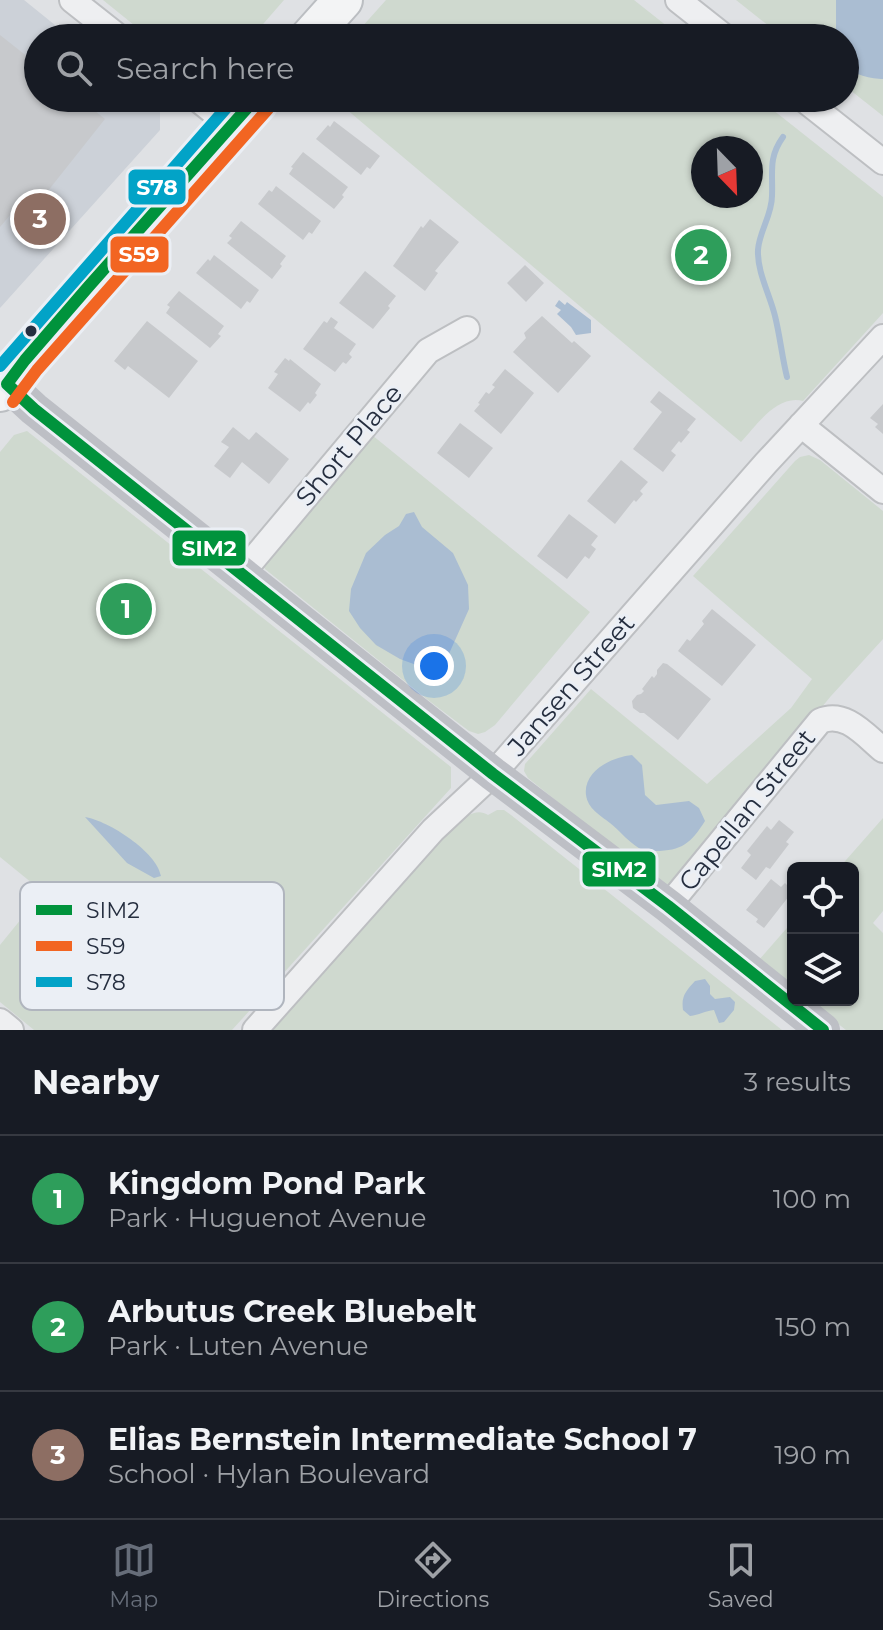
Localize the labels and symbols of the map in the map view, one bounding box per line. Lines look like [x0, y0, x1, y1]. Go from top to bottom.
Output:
north arrow [691, 136, 763, 208]
line badge: S78 [127, 168, 187, 206]
text: S78 [136, 174, 178, 201]
pin: 3 [14, 189, 66, 249]
pin: 2 [675, 225, 727, 285]
line badge: S59 [109, 235, 170, 274]
text: S59 [118, 241, 160, 268]
unlabelled marker [23, 323, 39, 339]
street label: Short Place [289, 378, 409, 512]
line badge: SIM2 [171, 529, 247, 567]
text: SIM2 [181, 535, 237, 562]
pin: 1 [100, 579, 152, 639]
street label: Jansen Street [500, 608, 641, 763]
your location [414, 646, 454, 686]
street label: Capellan Street [672, 723, 822, 897]
line badge: SIM2 [581, 850, 657, 888]
text: SIM2 [591, 856, 647, 883]
legend [20, 882, 284, 1010]
text: SIM2 [86, 897, 140, 924]
text: S59 [86, 933, 125, 960]
text: S78 [86, 969, 126, 996]

